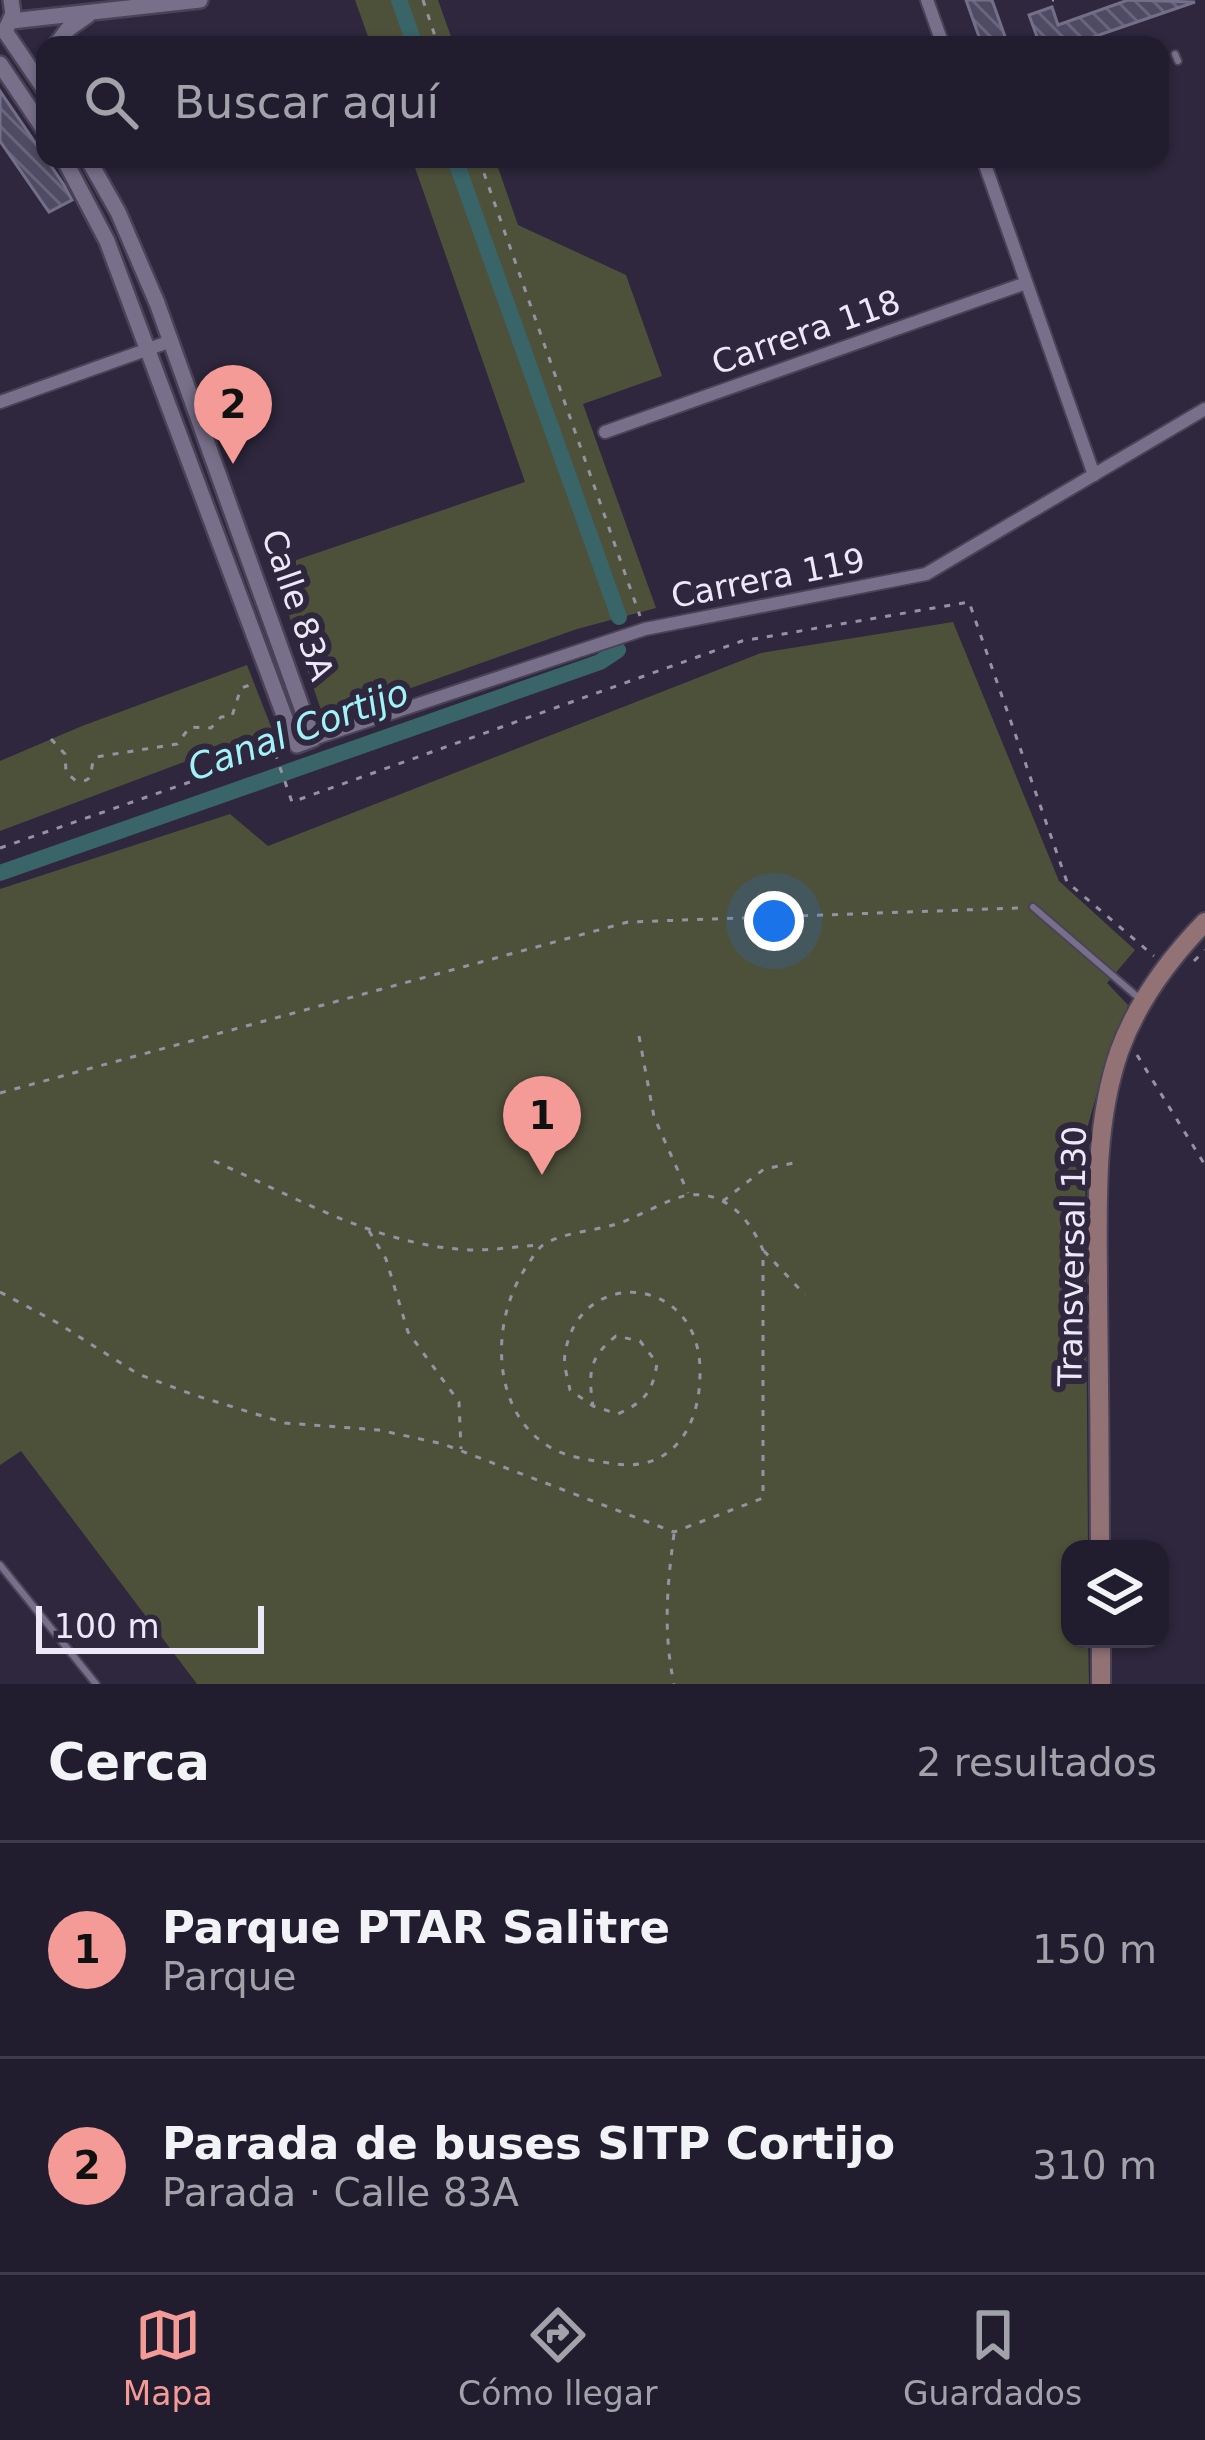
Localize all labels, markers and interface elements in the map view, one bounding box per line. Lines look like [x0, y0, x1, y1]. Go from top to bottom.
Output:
search box [36, 36, 1169, 168]
icon: search [78, 69, 144, 135]
text: Buscar aquí [174, 76, 439, 129]
street label: Carrera 118 [707, 282, 905, 382]
pin: 2 [194, 365, 272, 464]
street label: Calle 83A [254, 524, 342, 686]
street label: Carrera 119 [668, 540, 868, 616]
water label: Canal Cortijo [182, 671, 414, 789]
your location [744, 891, 804, 951]
pin: 1 [503, 1076, 581, 1175]
street label: Transversal 130 [1050, 1125, 1094, 1388]
map controls [1061, 1540, 1169, 1648]
button: layers [1061, 1540, 1169, 1648]
scale bar [36, 1600, 264, 1653]
text: 100 m [54, 1607, 160, 1646]
text: Cerca [48, 1733, 210, 1792]
text: 2 resultados [917, 1740, 1157, 1785]
text: Parque PTAR Salitre [162, 1901, 670, 1954]
text: 1 [73, 1927, 101, 1972]
text: 150 m [1032, 1927, 1157, 1972]
text: Parque [162, 1954, 296, 1999]
text: Parada de buses SITP Cortijo [162, 2117, 895, 2170]
text: 2 [73, 2143, 101, 2188]
text: 310 m [1032, 2143, 1157, 2188]
text: Parada · Calle 83A [162, 2170, 519, 2215]
tab: Mapa [123, 2302, 213, 2413]
tab: Cómo llegar [458, 2302, 658, 2413]
tab: Guardados [903, 2302, 1082, 2413]

